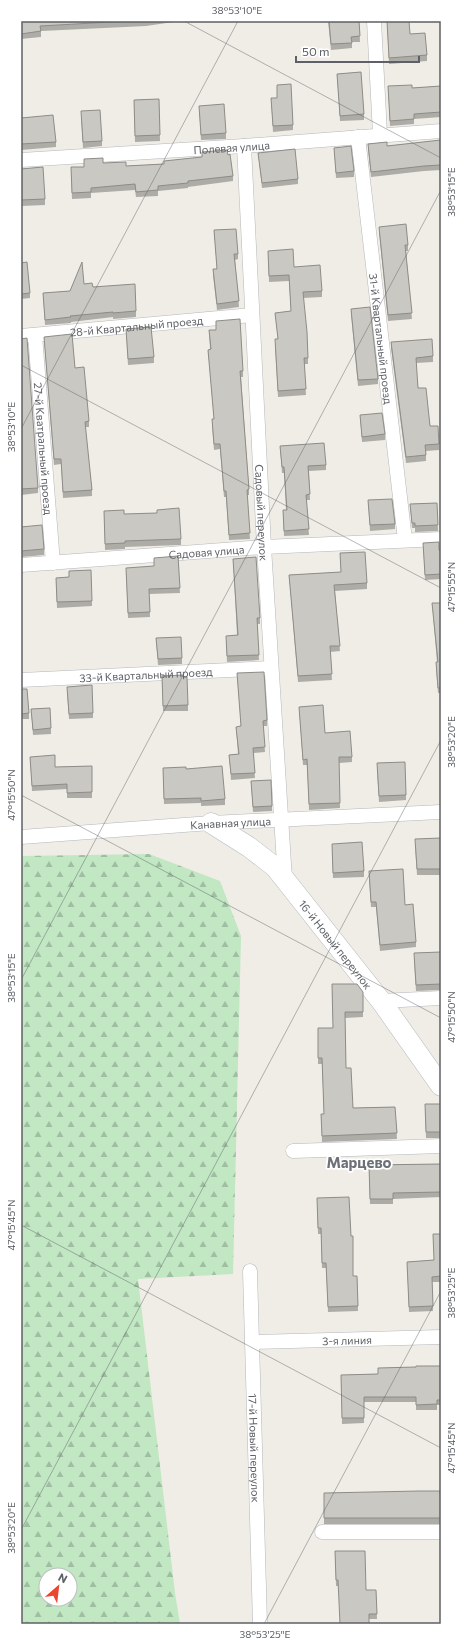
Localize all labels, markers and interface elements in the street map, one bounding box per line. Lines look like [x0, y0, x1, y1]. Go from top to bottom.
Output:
text: 38°53'10"E [212, 4, 262, 16]
scale bar [296, 38, 419, 64]
text: 50 m [302, 44, 330, 58]
street label: Полевая улица [193, 138, 270, 156]
text: 38°53'15"E [445, 167, 457, 217]
street label: 31-й Квартальный проезд [367, 272, 396, 405]
street label: 28-й Квартальный проезд [69, 313, 204, 338]
street label: 27-й Кватральный проезд [32, 382, 56, 516]
text: 38°53'10"E [5, 402, 17, 452]
street label: Садовый переулок [253, 464, 271, 561]
street label: Садовая улица [168, 542, 245, 561]
text: 47°15'55"N [445, 562, 457, 612]
street label: 33-й Квартальный проезд [79, 664, 213, 684]
text: 38°53'20"E [445, 716, 457, 768]
text: 47°15'50"N [5, 769, 17, 821]
street label: Канавная улица [190, 814, 271, 831]
street label: 16-й Новый переулок [297, 897, 375, 991]
text: 38°53'15"E [5, 953, 17, 1003]
text: 47°15'50"N [445, 991, 457, 1043]
district label: Марцево [326, 1153, 392, 1171]
text: 47°15'45"N [5, 1200, 17, 1250]
text: 38°53'25"E [445, 1268, 457, 1318]
street label: 3-я линия [322, 1332, 372, 1347]
street label: 17-й Новый переулок [247, 1393, 263, 1503]
text: 47°15'45"N [445, 1423, 457, 1473]
text: 38°53'20"E [5, 1502, 17, 1554]
north arrow [38, 1567, 78, 1607]
text: N [56, 1570, 70, 1585]
text: 38°53'25"E [240, 1628, 290, 1640]

